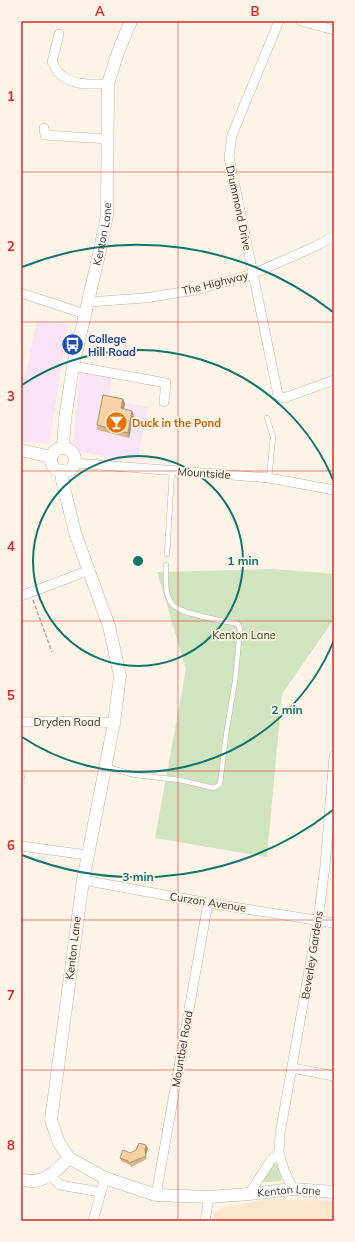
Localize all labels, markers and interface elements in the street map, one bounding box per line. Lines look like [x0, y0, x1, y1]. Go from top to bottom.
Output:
text: A [95, 3, 105, 19]
text: B [251, 3, 260, 19]
text: 1 [7, 88, 15, 104]
street label: Drummond Drive [223, 164, 255, 252]
street label: Kenton Lane [90, 203, 114, 267]
text: 2 [7, 238, 15, 254]
street label: The Highway [180, 268, 250, 298]
bus stop icon: College Hill Road [59, 332, 85, 358]
place label: College Hill Road [88, 332, 136, 359]
text: 3 [7, 388, 15, 404]
bar icon: Duck in the Pond [103, 410, 129, 436]
place label: Duck in the Pond [132, 416, 221, 430]
street label: Mountside [177, 464, 231, 482]
text: 4 [7, 538, 15, 554]
text: 1 min [227, 553, 259, 568]
centre of rings [131, 554, 145, 568]
park label: Kenton Lane [212, 628, 276, 642]
text: 5 [7, 687, 15, 703]
text: 2 min [271, 702, 303, 717]
street label: Dryden Road [33, 715, 101, 729]
text: 6 [7, 837, 15, 853]
text: 3 min [122, 869, 154, 884]
street label: Curzon Avenue [169, 889, 247, 915]
street label: Beverley Gardens [298, 910, 326, 1000]
street label: Kenton Lane [62, 916, 84, 980]
text: 7 [7, 987, 15, 1003]
street label: Mountbel Road [168, 1010, 196, 1088]
text: 8 [7, 1137, 15, 1153]
street label: Kenton Lane [257, 1182, 321, 1200]

